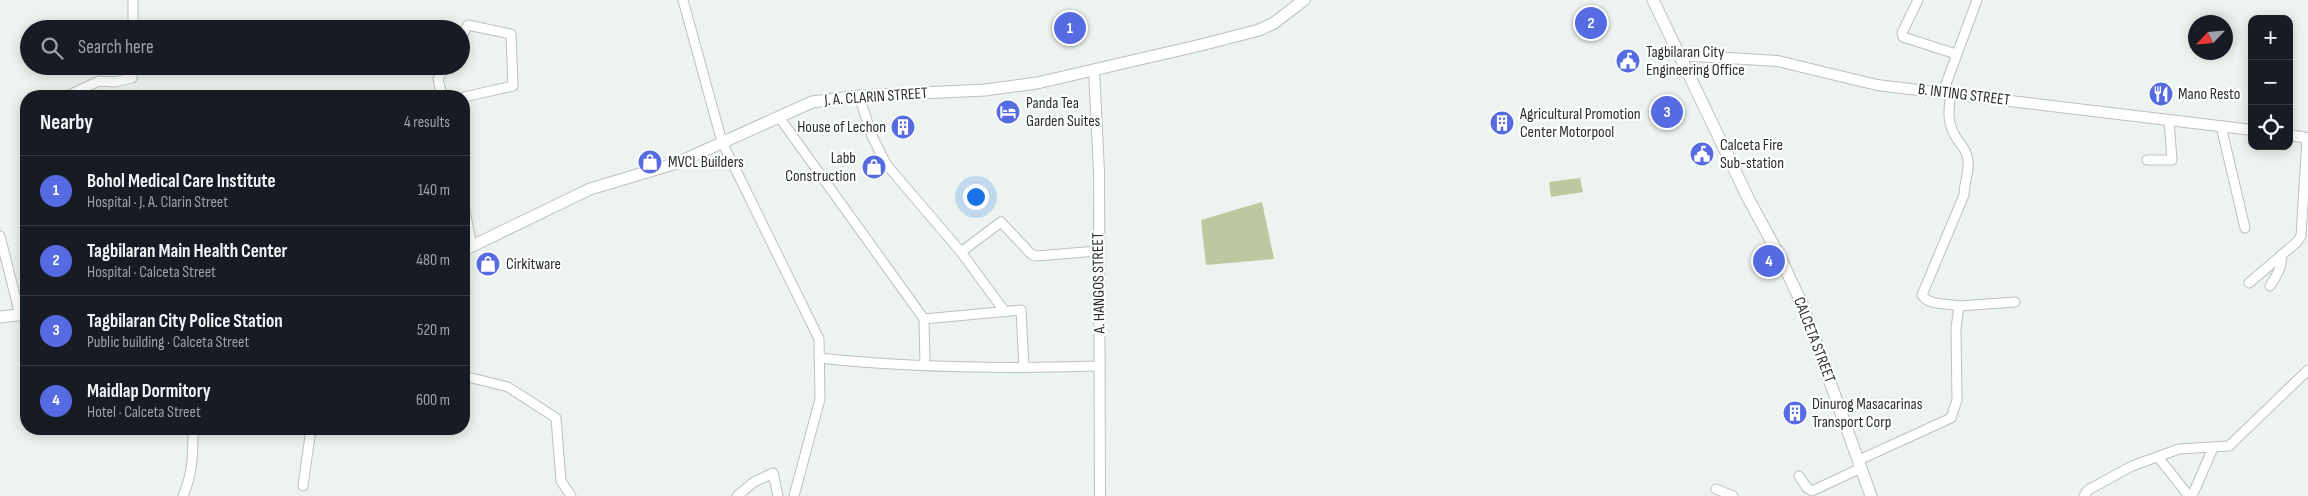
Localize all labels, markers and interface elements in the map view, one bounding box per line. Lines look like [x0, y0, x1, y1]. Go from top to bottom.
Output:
pin: 2 [1575, 4, 1607, 42]
pin: 1 [1054, 9, 1086, 47]
north arrow [2188, 15, 2233, 60]
map controls [2248, 15, 2293, 150]
button: + [2248, 15, 2293, 60]
search box [20, 20, 470, 75]
icon: search [38, 34, 66, 62]
text: Search here [78, 36, 154, 59]
place label: Tagbilaran City Engineering Office [1646, 43, 1745, 80]
public building icon: Tagbilaran City Engineering Office [1615, 48, 1641, 74]
button: − [2248, 60, 2293, 105]
street label: B. INTING STREET [1917, 80, 2012, 110]
restaurant icon: Mano Resto [2148, 81, 2174, 107]
street label: J. A. CLARIN STREET [823, 84, 929, 110]
place label: Mano Resto [2178, 85, 2240, 104]
pin: 3 [1651, 93, 1683, 131]
place label: Panda Tea Garden Suites [1026, 94, 1101, 131]
hotel icon: Panda Tea Garden Suites [995, 99, 1021, 125]
place label: Agricultural Promotion Center Motorpool [1519, 105, 1641, 142]
button: locate [2248, 105, 2293, 150]
text: Nearby [40, 110, 93, 135]
building icon: Agricultural Promotion Center Motorpool [1489, 110, 1515, 136]
text: 4 results [404, 113, 450, 132]
building icon: House of Lechon [890, 114, 916, 140]
place label: House of Lechon [797, 118, 886, 137]
place label: Calceta Fire Sub-station [1720, 136, 1784, 173]
public building icon: Calceta Fire Sub-station [1689, 141, 1715, 167]
shop icon: MVCL Builders [637, 149, 663, 175]
place label: Labb Construction [785, 149, 856, 186]
place label: MVCL Builders [668, 153, 744, 172]
shop icon: Labb Construction [861, 154, 887, 180]
text: Bohol Medical Care Institute [87, 170, 276, 193]
text: 1 [53, 181, 59, 200]
text: 140 m [418, 181, 450, 200]
your location [963, 184, 989, 210]
text: Hospital · J. A. Clarin Street [87, 193, 228, 212]
street label: A. HANGOS STREET [1089, 232, 1109, 335]
text: Tagbilaran Main Health Center [87, 240, 288, 263]
pin: 4 [1753, 242, 1785, 280]
text: 2 [52, 251, 60, 270]
text: 480 m [416, 251, 450, 270]
shop icon: Cirkitware [475, 251, 501, 277]
place label: Cirkitware [506, 255, 561, 274]
text: Hospital · Calceta Street [87, 263, 216, 282]
street label: CALCETA STREET [1789, 295, 1839, 386]
text: Tagbilaran City Police Station [87, 310, 283, 333]
text: 3 [52, 321, 60, 340]
text: 520 m [417, 321, 450, 340]
text: Public building · Calceta Street [87, 333, 249, 352]
text: Maidlap Dormitory [87, 380, 211, 403]
text: 4 [52, 391, 60, 410]
text: 600 m [416, 391, 450, 410]
place label: Dinurog Masacarinas Transport Corp [1812, 395, 1923, 432]
building icon: Dinurog Masacarinas Transport Corp [1782, 400, 1808, 426]
text: Hotel · Calceta Street [87, 403, 201, 422]

